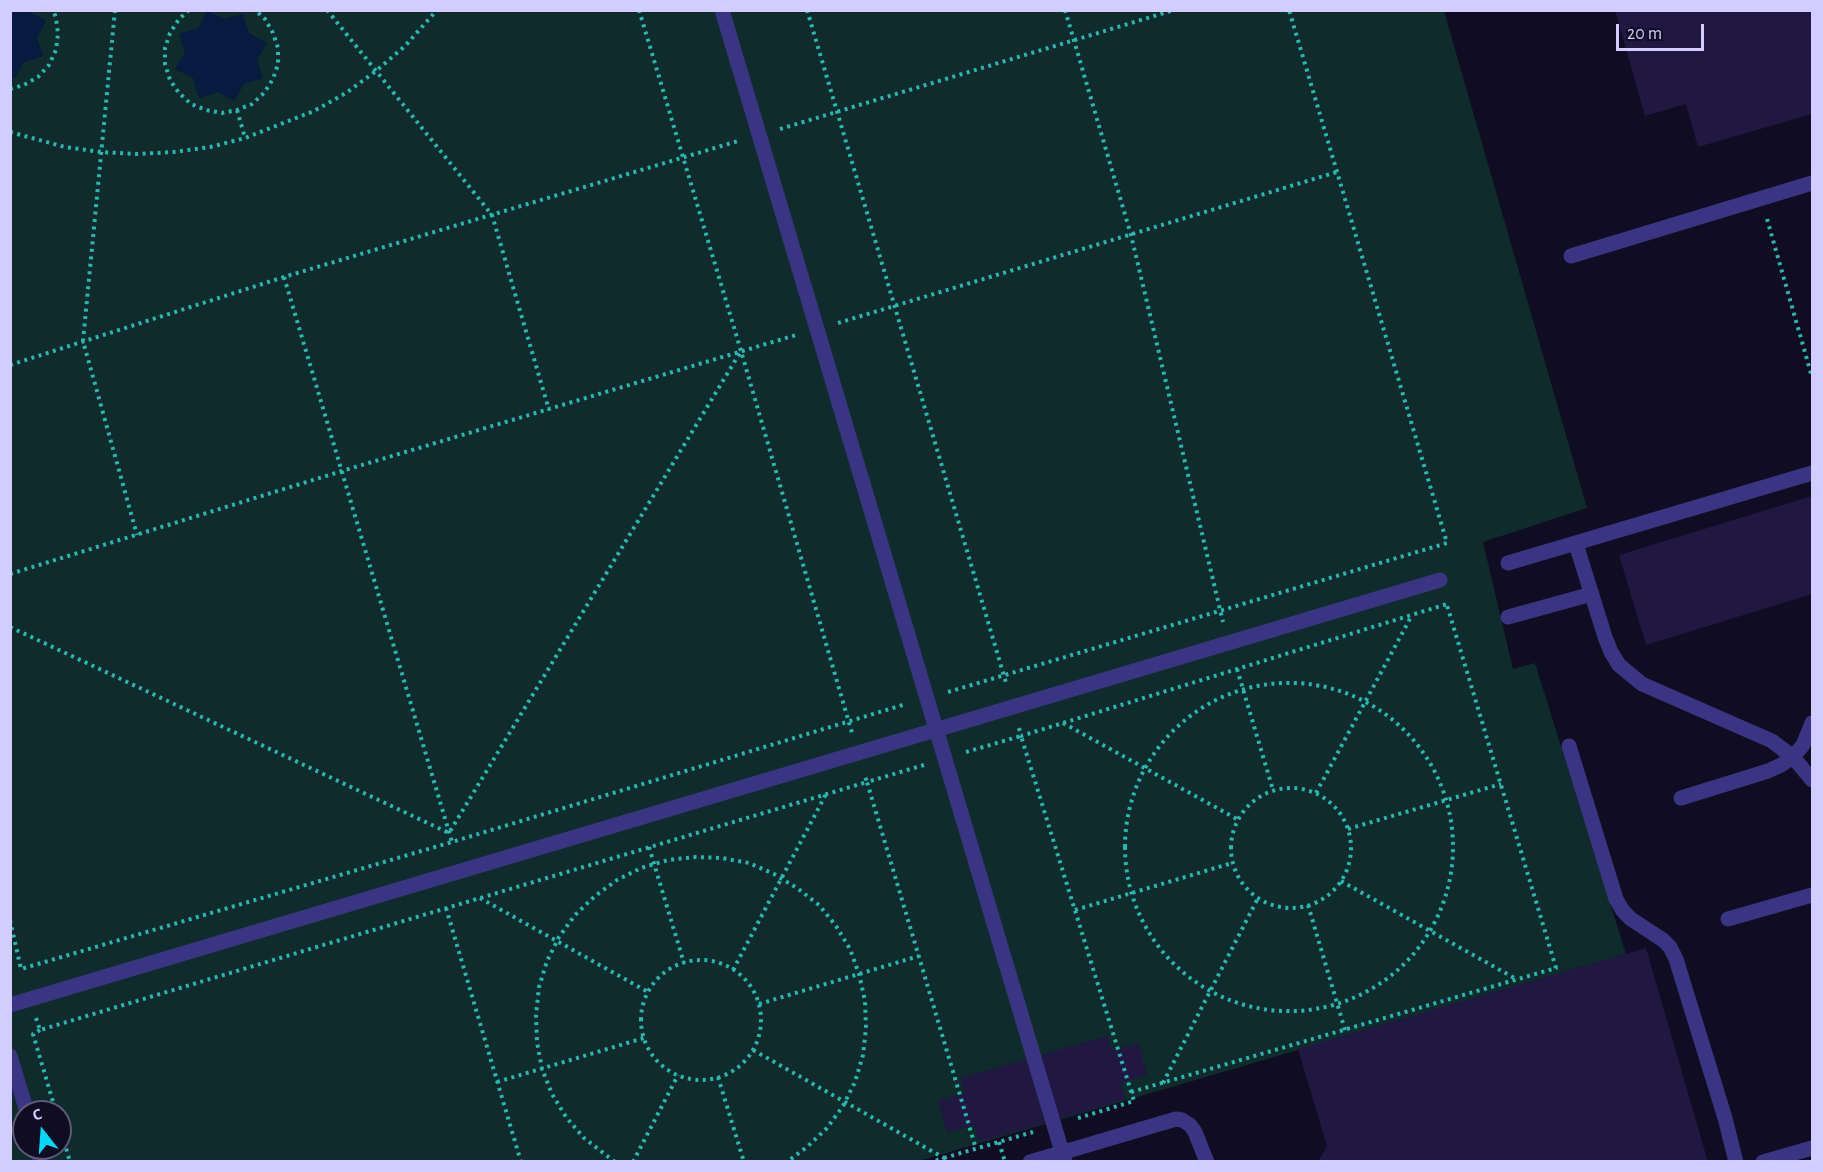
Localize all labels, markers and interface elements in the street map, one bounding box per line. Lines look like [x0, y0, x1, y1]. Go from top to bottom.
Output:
scale bar [1619, 12, 1708, 50]
text: 20 m [1627, 25, 1662, 43]
north arrow [12, 1100, 72, 1160]
text: С [31, 1106, 44, 1124]

